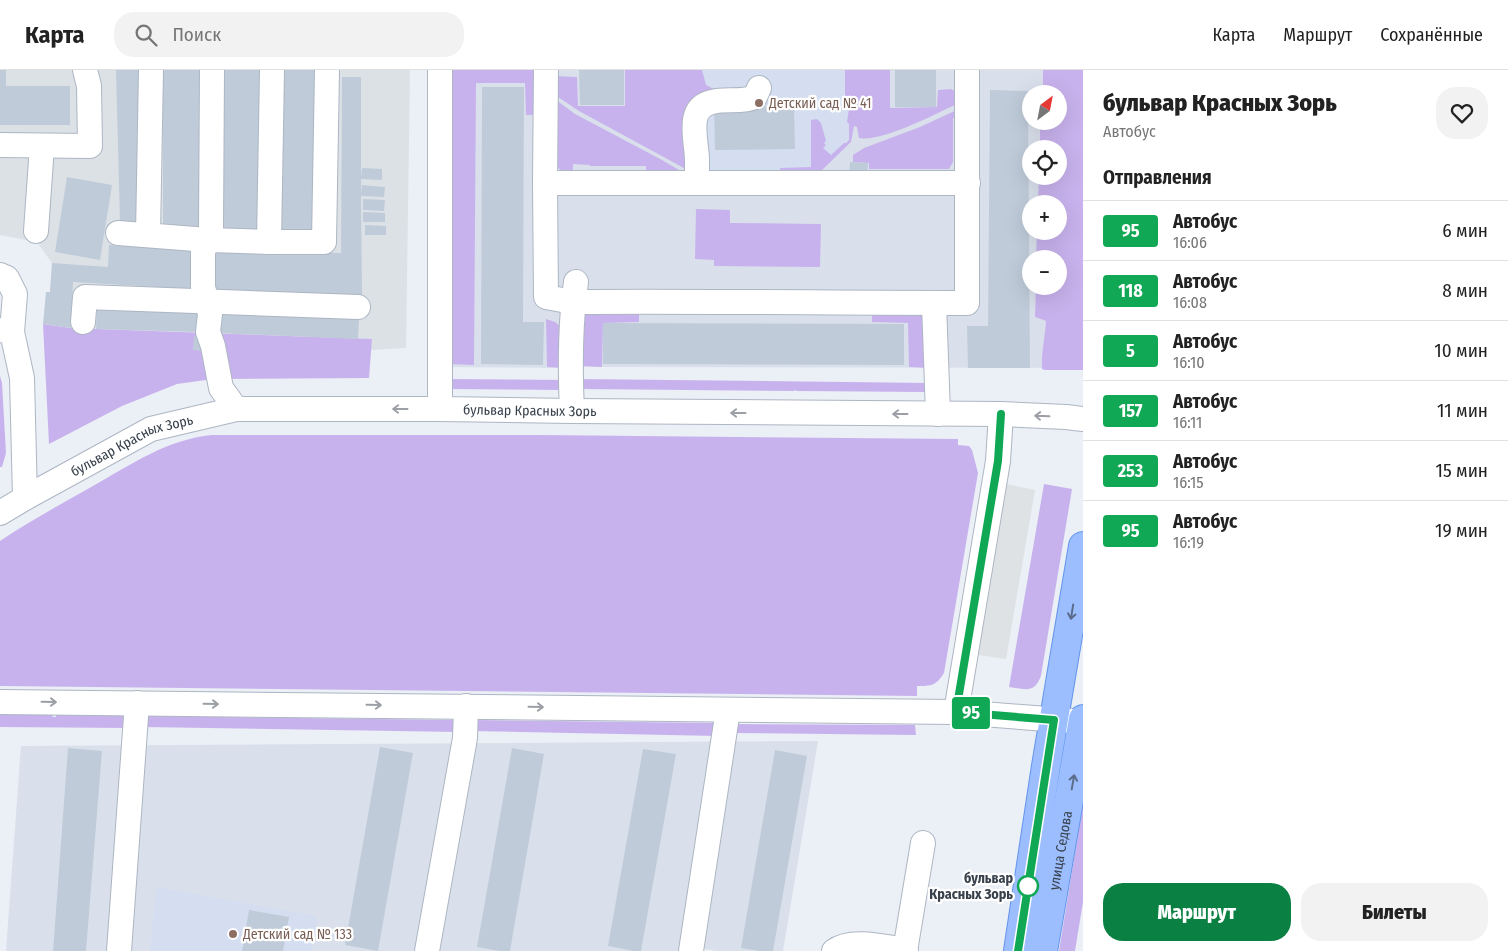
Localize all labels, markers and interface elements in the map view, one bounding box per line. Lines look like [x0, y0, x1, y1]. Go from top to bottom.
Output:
search box [114, 12, 464, 57]
text: Карта [25, 21, 84, 49]
icon: search [132, 21, 160, 49]
text: Поиск [172, 23, 221, 46]
text: Карта [1212, 24, 1255, 46]
text: Маршрут [1283, 24, 1352, 46]
text: Сохранённые [1380, 24, 1483, 46]
north arrow [1022, 85, 1068, 130]
map controls [1022, 85, 1067, 295]
button: heart [1436, 87, 1488, 139]
text: бульвар Красных Зорь [1103, 89, 1337, 117]
place label: Детский сад № 41 [768, 95, 872, 112]
marker: Детский сад № 41 [753, 97, 765, 109]
text: Автобус [1103, 122, 1156, 141]
button: locate [1022, 140, 1067, 185]
text: Отправления [1103, 166, 1212, 189]
button: + [1022, 195, 1067, 240]
text: Автобус [1173, 210, 1237, 233]
text: 6 мин [1442, 219, 1488, 242]
text: 95 [1121, 220, 1140, 242]
text: 16:06 [1173, 233, 1207, 252]
button: − [1022, 250, 1067, 295]
text: Автобус [1173, 270, 1237, 293]
text: 8 мин [1442, 279, 1488, 302]
text: 118 [1118, 280, 1143, 302]
text: 16:08 [1173, 293, 1207, 312]
text: Автобус [1173, 330, 1237, 353]
text: 10 мин [1434, 339, 1488, 362]
text: 5 [1126, 340, 1135, 362]
text: 16:10 [1173, 353, 1205, 372]
text: Автобус [1173, 390, 1237, 413]
text: 11 мин [1437, 399, 1488, 422]
text: 157 [1119, 400, 1142, 422]
street label: бульвар Красных Зорь [463, 401, 597, 420]
one-way arrow [392, 404, 408, 414]
one-way arrow [730, 408, 746, 418]
one-way arrow [892, 409, 908, 419]
street label: бульвар Красных Зорь [68, 411, 195, 480]
one-way arrow [1035, 411, 1051, 420]
text: 16:11 [1173, 413, 1202, 432]
text: Автобус [1173, 450, 1237, 473]
text: 15 мин [1436, 459, 1488, 482]
text: 253 [1118, 460, 1143, 482]
text: 16:15 [1173, 473, 1204, 492]
text: Автобус [1173, 510, 1237, 533]
text: 19 мин [1435, 519, 1488, 542]
text: 95 [1121, 520, 1140, 542]
text: 16:19 [1173, 533, 1204, 552]
one-way arrow [1067, 603, 1077, 619]
one-way arrow [40, 697, 56, 707]
line badge: 95 [948, 697, 994, 729]
one-way arrow [202, 699, 219, 709]
one-way arrow [365, 701, 381, 710]
one-way arrow [528, 702, 544, 712]
text: 95 [962, 702, 980, 724]
one-way arrow [1068, 775, 1078, 791]
street label: улица Седова [1046, 809, 1076, 892]
place label: бульвар Красных Зорь [929, 870, 1013, 903]
marker: бульвар Красных Зорь [1017, 875, 1039, 897]
button: Маршрут [1103, 883, 1291, 941]
button: Билеты [1301, 883, 1488, 941]
place label: Детский сад № 133 [242, 926, 352, 943]
marker: Детский сад № 133 [227, 928, 239, 940]

